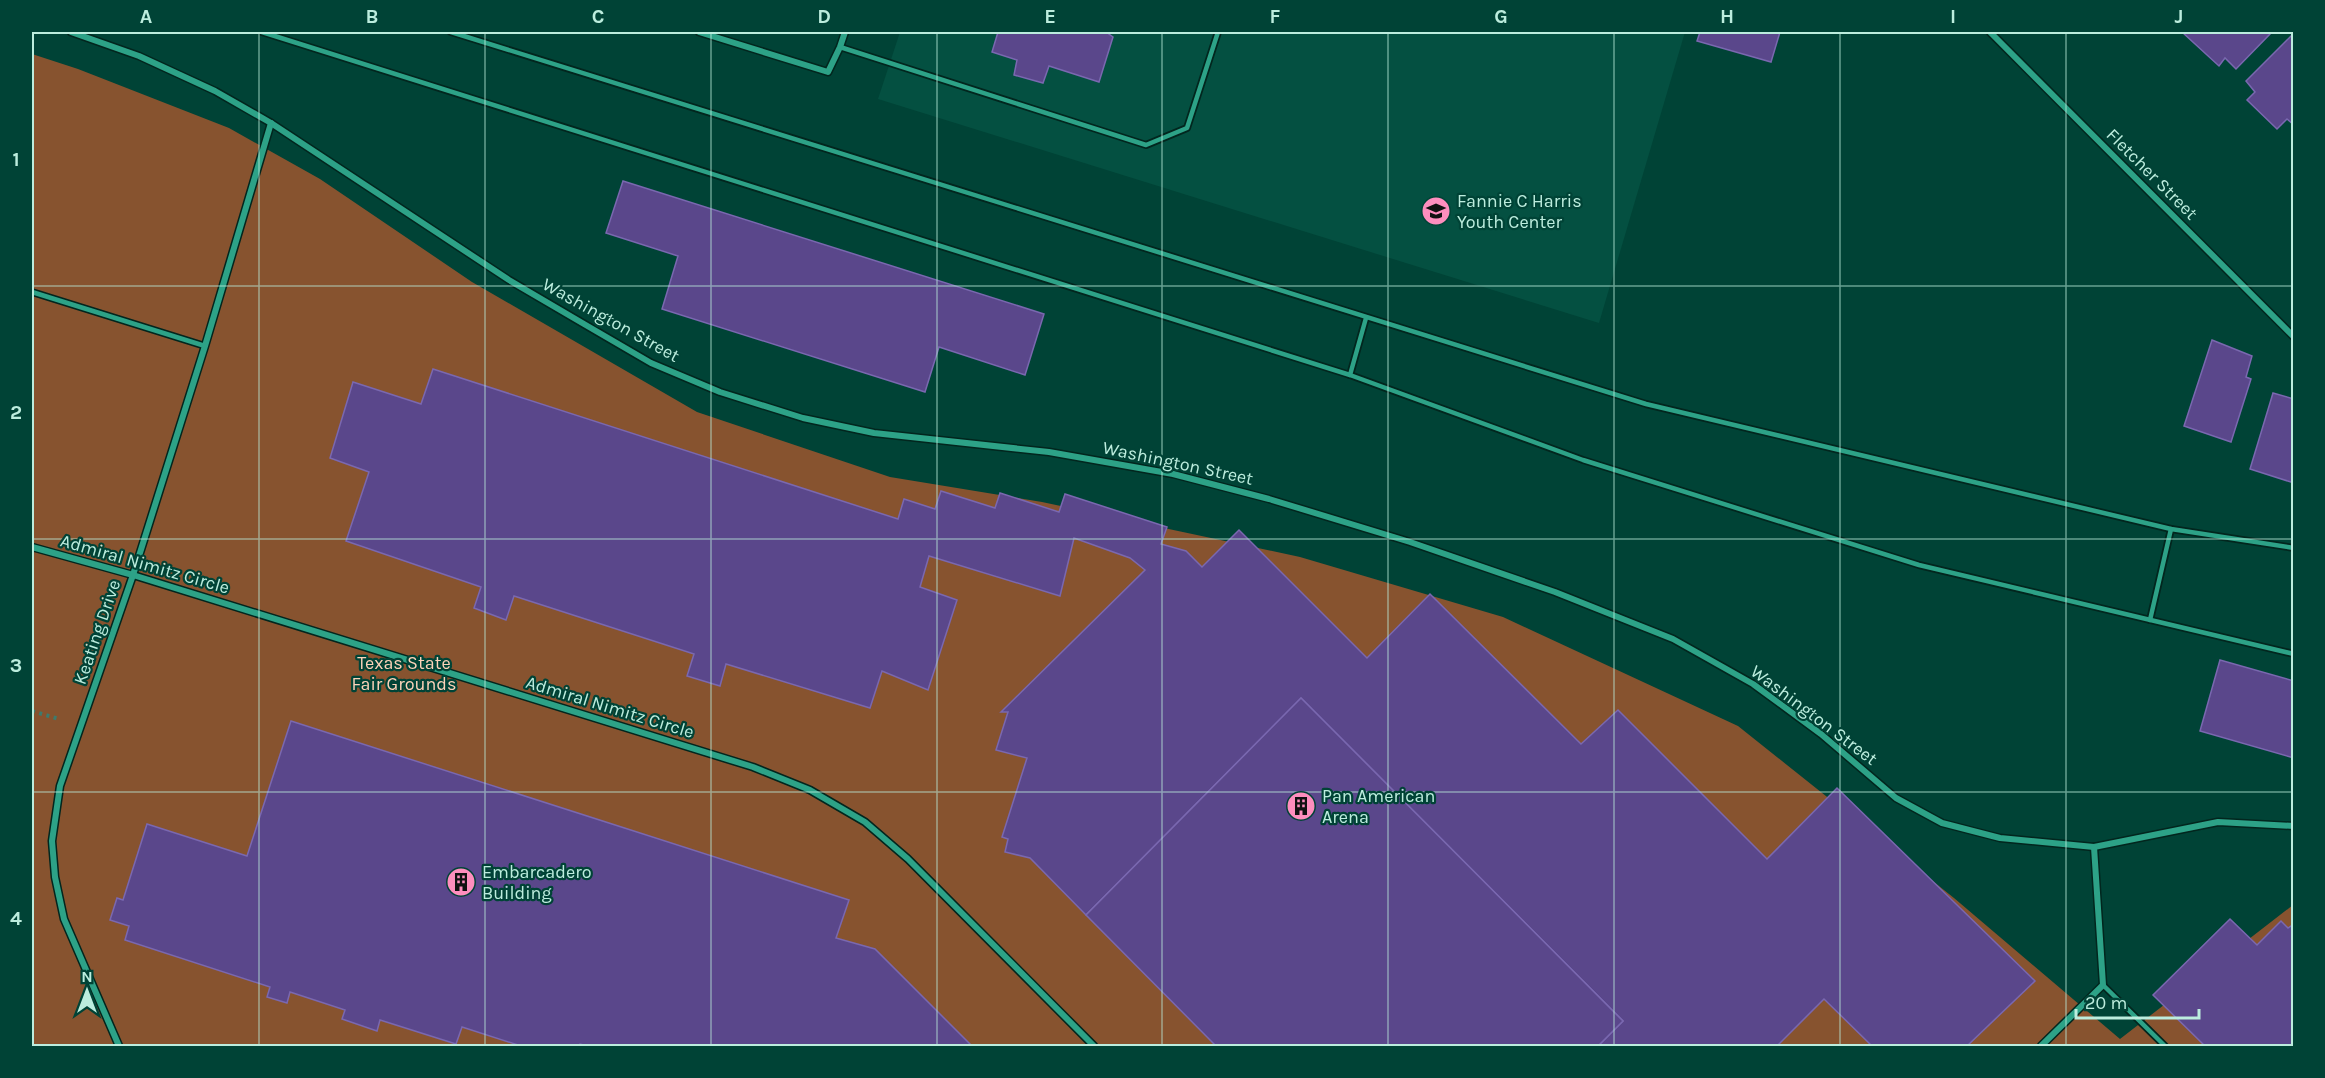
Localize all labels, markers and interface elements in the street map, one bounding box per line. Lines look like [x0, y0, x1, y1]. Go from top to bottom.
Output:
text: A [140, 5, 153, 28]
text: B [366, 5, 378, 28]
text: C [592, 5, 604, 28]
text: D [817, 5, 831, 28]
text: E [1044, 5, 1056, 28]
text: F [1270, 5, 1281, 28]
text: G [1494, 5, 1508, 28]
text: H [1720, 5, 1734, 28]
text: I [1950, 5, 1956, 28]
text: J [2175, 5, 2183, 28]
street label: Fletcher Street [2102, 124, 2202, 224]
text: 1 [12, 148, 20, 171]
place label: Fannie C Harris Youth Center [1457, 190, 1582, 233]
school or university icon: Fannie C Harris Youth Center [1420, 195, 1452, 227]
street label: Washington Street [539, 273, 684, 367]
text: 2 [10, 401, 22, 424]
street label: Washington Street [1101, 436, 1255, 490]
street label: Admiral Nimitz Circle [58, 529, 232, 599]
street label: Keating Drive [69, 577, 125, 687]
park label: Texas State Fair Grounds [352, 652, 456, 695]
text: 3 [10, 654, 22, 677]
street label: Washington Street [1746, 660, 1882, 770]
street label: Admiral Nimitz Circle [523, 671, 697, 743]
place label: Pan American Arena [1322, 785, 1435, 828]
building icon: Pan American Arena [1285, 790, 1317, 822]
place label: Embarcadero Building [482, 861, 592, 904]
building icon: Embarcadero Building [445, 866, 477, 898]
text: 4 [10, 907, 22, 930]
north arrow [57, 961, 117, 1021]
text: N [81, 967, 93, 986]
scale bar [2076, 982, 2199, 1020]
text: 20 m [2085, 992, 2127, 1014]

